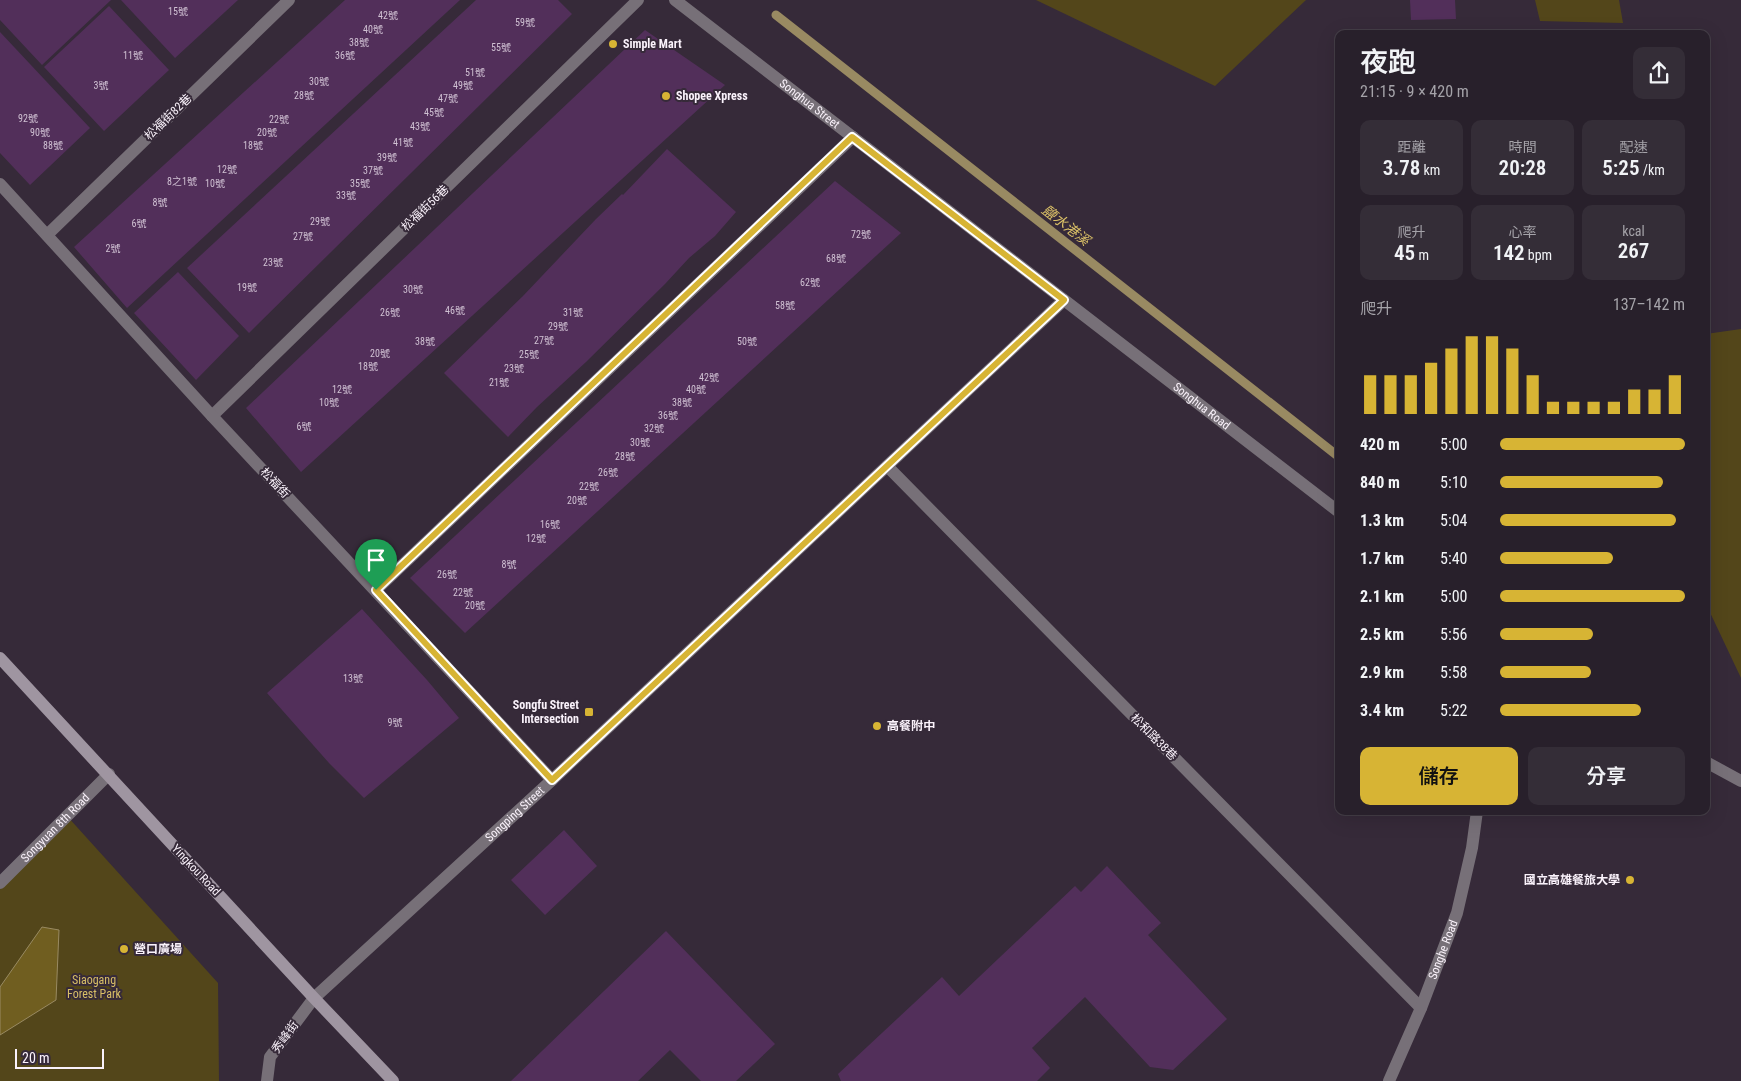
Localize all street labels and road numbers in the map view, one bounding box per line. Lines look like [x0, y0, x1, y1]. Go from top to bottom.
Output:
street label: Songhua Street [777, 76, 843, 132]
street label: 松福街82巷 [142, 91, 194, 143]
street label: 松福街56巷 [399, 182, 451, 234]
street label: Songhua Road [1170, 380, 1233, 432]
street label: 松福街 [258, 465, 292, 501]
street label: 松和路38巷 [1128, 711, 1180, 763]
street label: Songping Street [482, 783, 548, 845]
street label: Songyuan 8th Road [18, 791, 92, 865]
street label: Yingkou Road [169, 842, 223, 899]
street label: Songhe Road [1425, 918, 1461, 981]
street label: 秀峰街 [269, 1018, 301, 1056]

